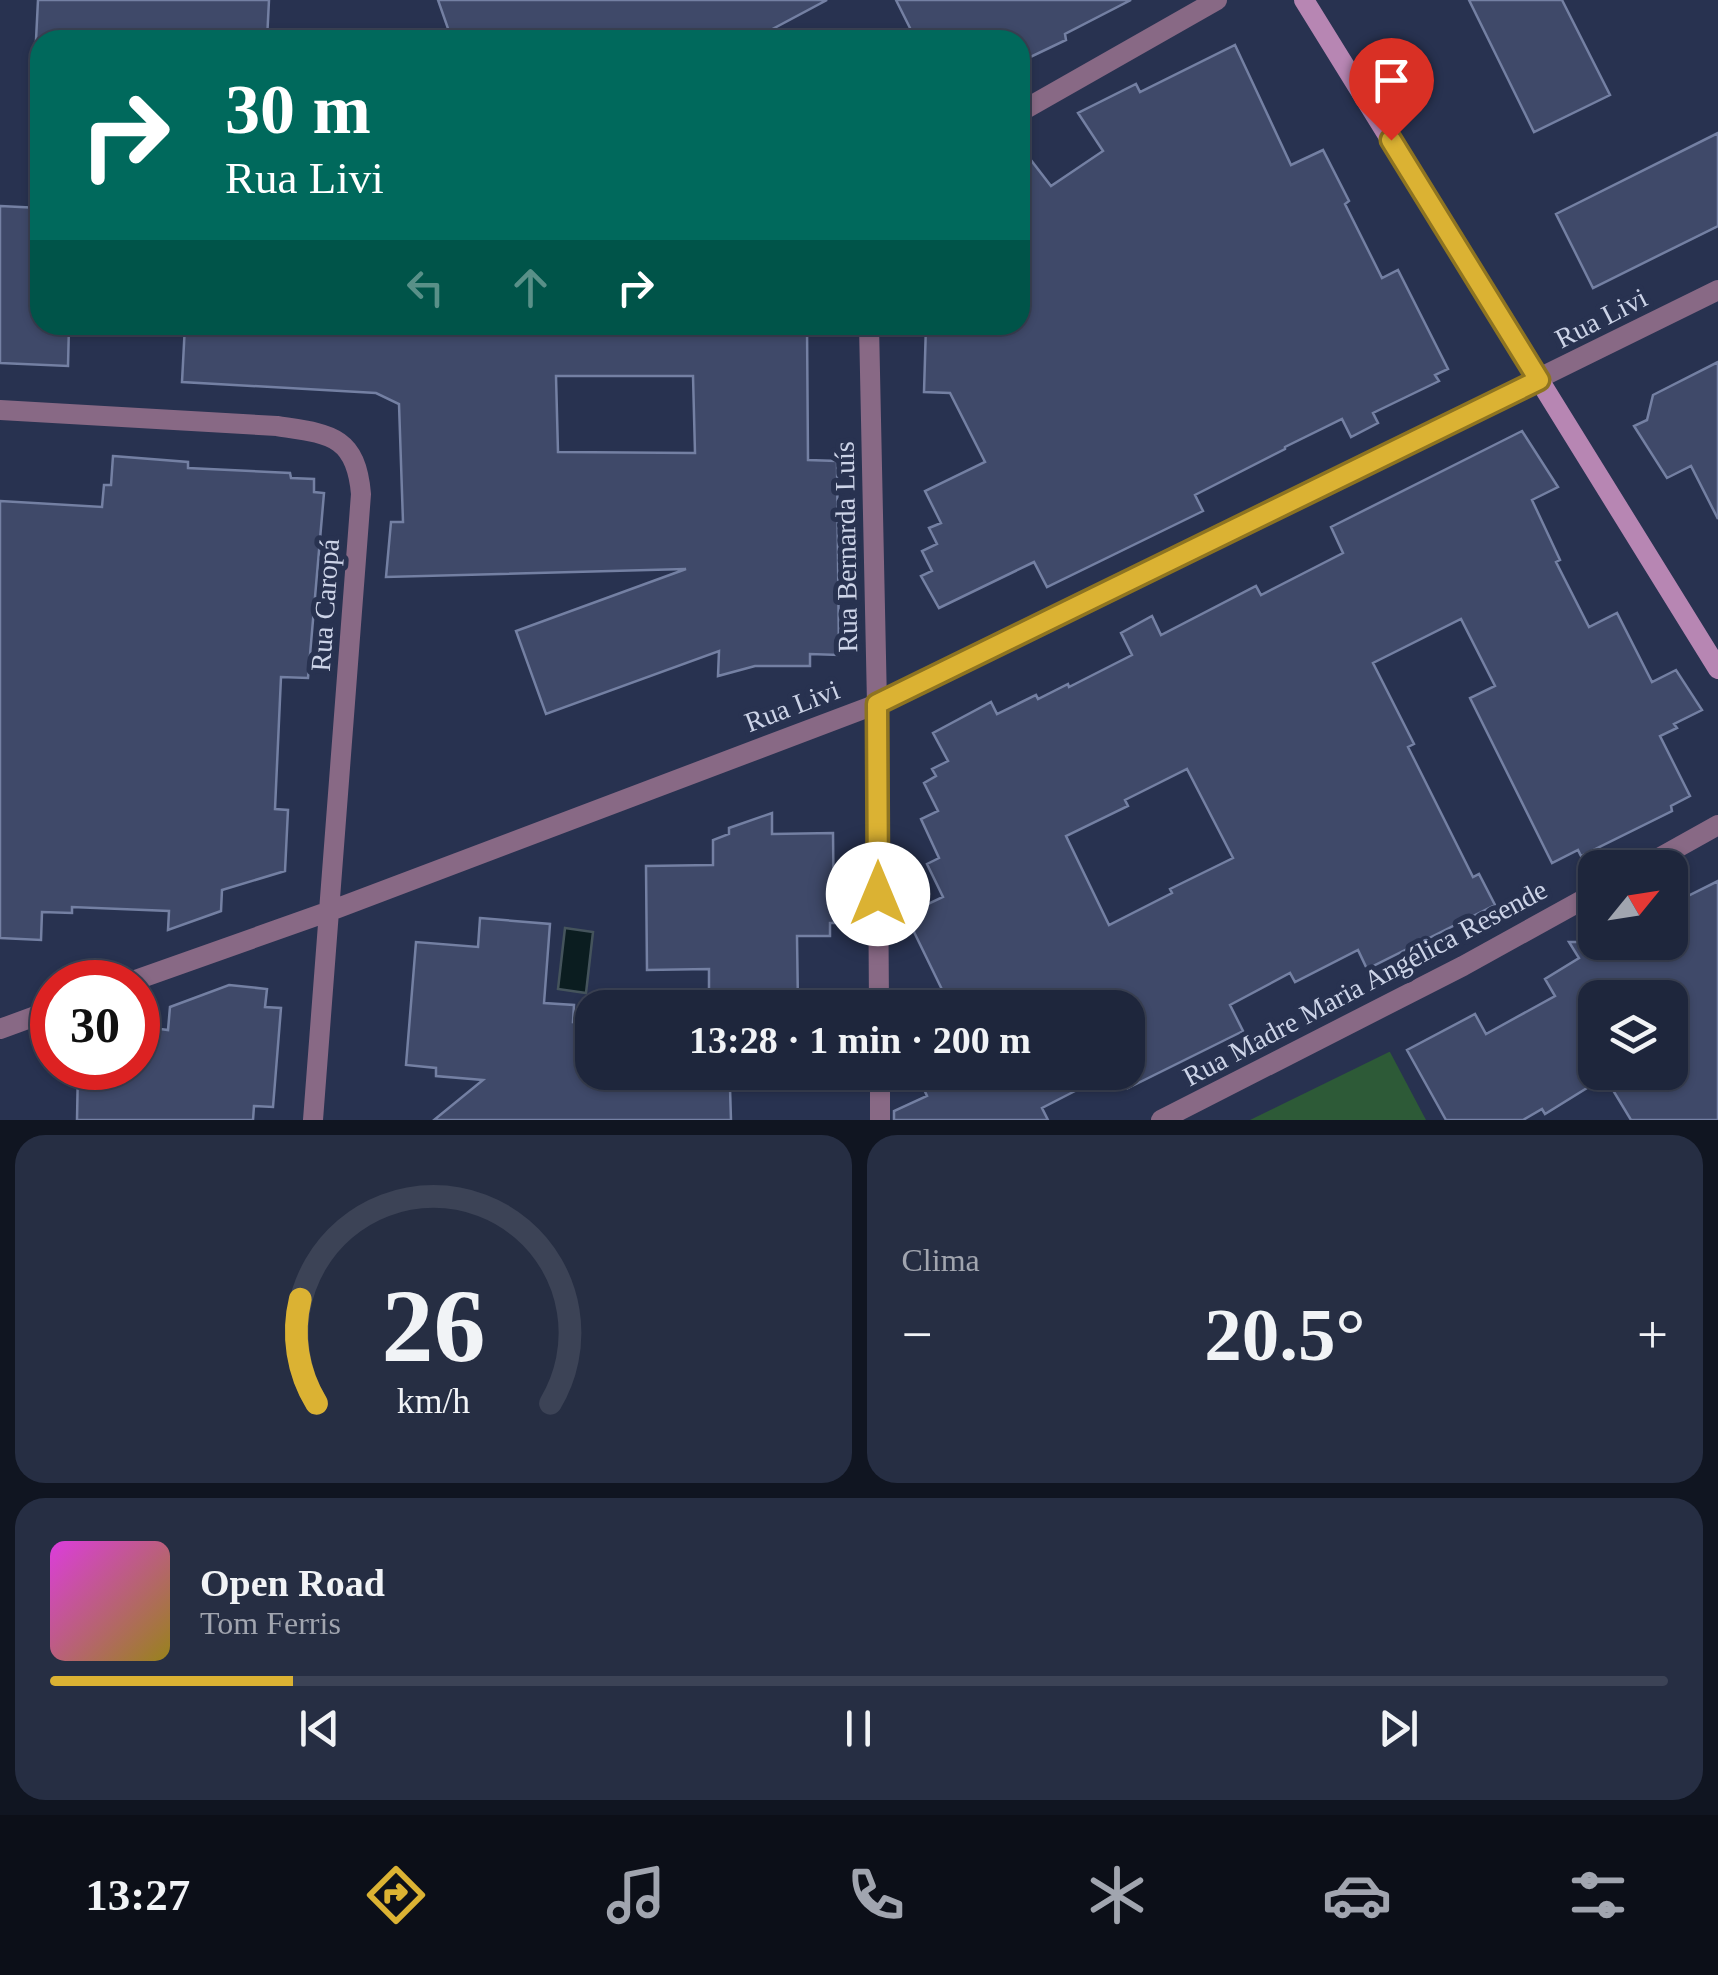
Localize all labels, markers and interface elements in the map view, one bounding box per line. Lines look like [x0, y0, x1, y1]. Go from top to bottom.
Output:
pin [1349, 38, 1434, 141]
icon: arrive [1364, 53, 1419, 108]
icon: right [60, 70, 190, 200]
text: 30 m [225, 71, 371, 148]
text: Rua Livi [225, 153, 384, 203]
icon: left [398, 260, 453, 315]
icon: ahead [503, 260, 558, 315]
icon: right [608, 260, 663, 315]
street label: Rua Livi [1550, 282, 1652, 354]
street label: Rua Bernarda Luís [829, 441, 863, 653]
street label: Rua Caropá [305, 537, 345, 672]
street label: Rua Livi [740, 674, 844, 738]
position arrow [826, 842, 930, 946]
north arrow [1578, 850, 1688, 960]
map controls [1578, 850, 1688, 1090]
street label: Rua Madre Maria Angélica Resende [1178, 874, 1552, 1092]
speed limit sign: 30 [30, 960, 160, 1090]
button: layers [1578, 980, 1688, 1090]
text: 13:28 · 1 min · 200 m [689, 1019, 1031, 1061]
text: Clima [902, 1242, 980, 1278]
text: 26 [381, 1268, 485, 1383]
text: 20.5° [1204, 1293, 1365, 1376]
text: − [902, 1304, 933, 1365]
text: + [1637, 1304, 1668, 1365]
text: km/h [397, 1381, 470, 1421]
text: Open Road [200, 1562, 385, 1604]
text: Tom Ferris [200, 1605, 341, 1641]
icon: previous [292, 1701, 347, 1756]
icon: pause [831, 1701, 886, 1756]
icon: next [1371, 1701, 1426, 1756]
icon: directions [361, 1860, 431, 1930]
icon: music [601, 1860, 671, 1930]
icon: phone [841, 1860, 911, 1930]
icon: climate [1082, 1860, 1152, 1930]
icon: car [1322, 1860, 1392, 1930]
icon: filters [1563, 1860, 1633, 1930]
text: 13:27 [85, 1870, 190, 1920]

